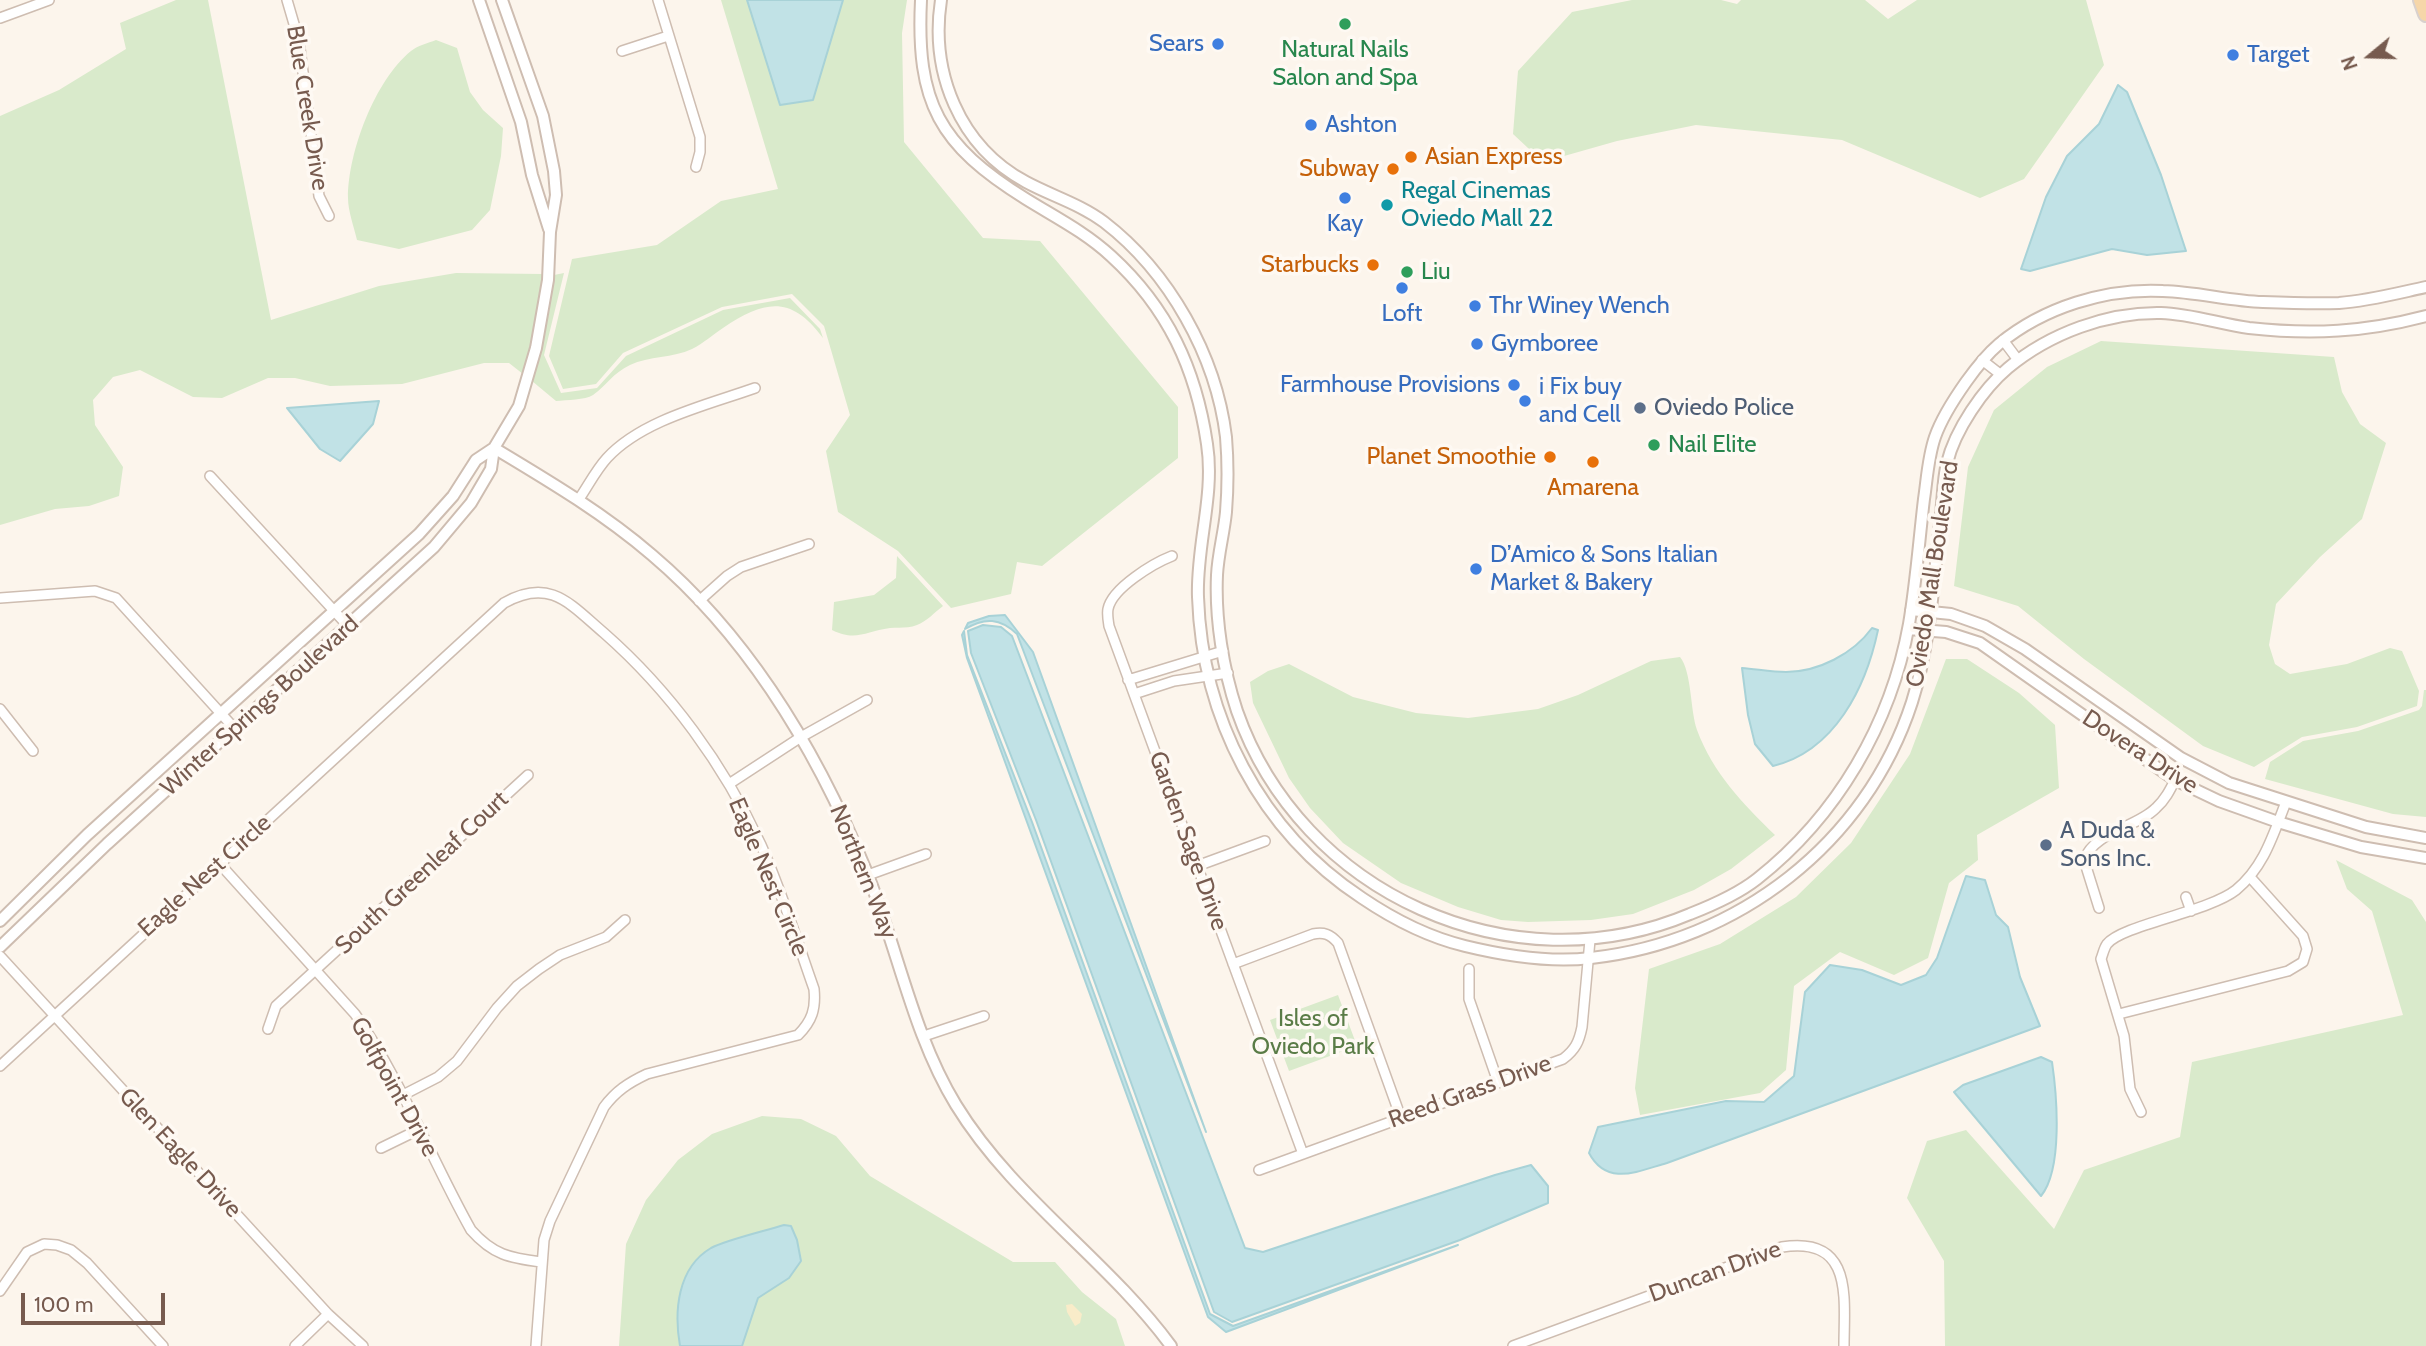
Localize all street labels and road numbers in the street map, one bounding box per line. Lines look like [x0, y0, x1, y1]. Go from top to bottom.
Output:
street label: Blue Creek Drive [280, 23, 334, 193]
street label: Oviedo Mall Boulevard [1901, 459, 1965, 689]
street label: Winter Springs Boulevard [155, 610, 365, 802]
street label: Dovera Drive [2077, 704, 2203, 800]
street label: Garden Sage Drive [1142, 748, 1234, 934]
street label: South Greenleaf Court [330, 785, 514, 961]
street label: Eagle Nest Circle [722, 794, 814, 960]
street label: Northern Way [823, 801, 903, 943]
street label: Eagle Nest Circle [133, 809, 277, 943]
street label: Golfpoint Drive [344, 1012, 444, 1162]
street label: Reed Grass Drive [1385, 1049, 1555, 1135]
street label: Glen Eagle Drive [113, 1082, 247, 1224]
street label: Duncan Drive [1645, 1235, 1785, 1309]

